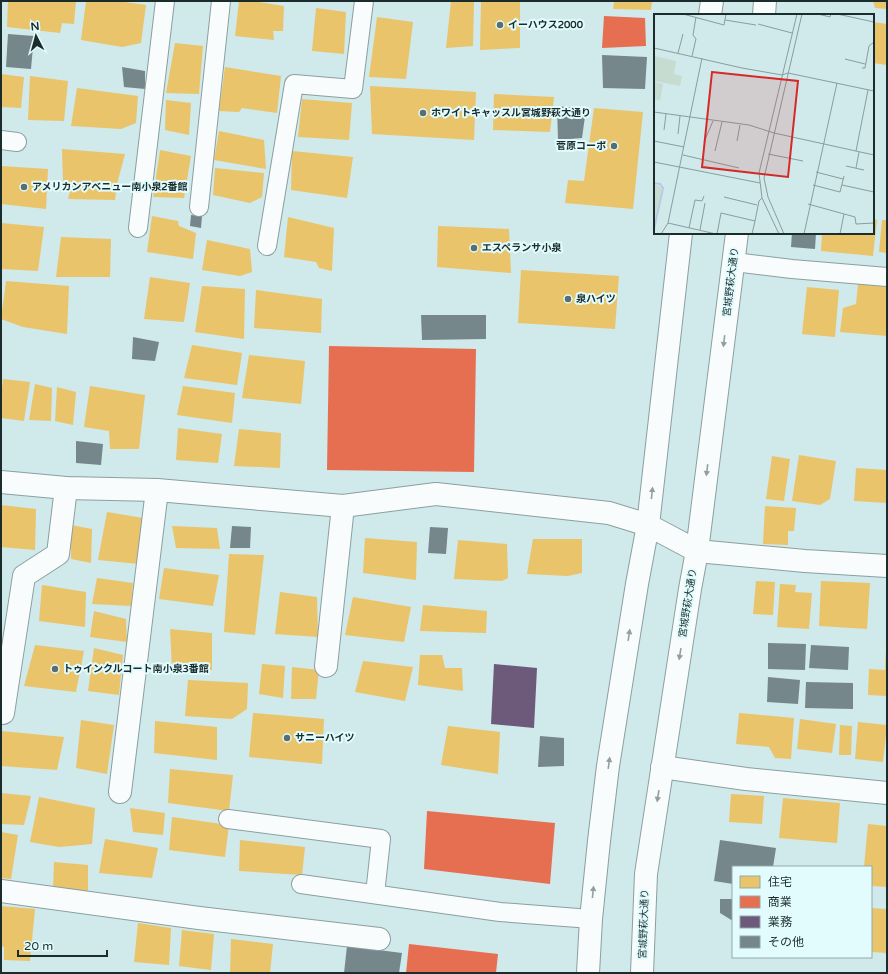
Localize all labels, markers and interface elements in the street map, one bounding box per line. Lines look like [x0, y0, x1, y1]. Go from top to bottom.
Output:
inset map [654, 14, 874, 234]
north arrow [16, 16, 56, 56]
place label: イーハウス2000 [508, 19, 584, 31]
text: N [30, 20, 40, 33]
marker: イーハウス2000 [495, 20, 505, 30]
place label: ホワイトキャッスル宮城野萩大通り [431, 107, 591, 119]
marker: ホワイトキャッスル宮城野萩大通り [418, 108, 428, 118]
place label: 菅原コーポ [556, 140, 606, 152]
marker: 菅原コーポ [609, 141, 619, 151]
place label: アメリカンアベニュー南小泉2番館 [32, 181, 188, 193]
marker: アメリカンアベニュー南小泉2番館 [19, 182, 29, 192]
place label: エスペランサ小泉 [482, 242, 562, 254]
marker: エスペランサ小泉 [469, 243, 479, 253]
street label: 宮城野萩大通り [721, 247, 741, 317]
place label: 泉ハイツ [576, 293, 616, 305]
marker: 泉ハイツ [563, 294, 573, 304]
one-way arrow [721, 335, 727, 347]
one-way arrow [704, 464, 710, 476]
one-way arrow [649, 487, 655, 499]
street label: 宮城野萩大通り [677, 567, 699, 639]
one-way arrow [626, 629, 632, 641]
one-way arrow [677, 648, 683, 660]
place label: トゥインクルコート南小泉3番館 [63, 663, 209, 675]
marker: トゥインクルコート南小泉3番館 [50, 664, 60, 674]
place label: サニーハイツ [295, 732, 355, 744]
marker: サニーハイツ [282, 733, 292, 743]
one-way arrow [606, 757, 612, 769]
one-way arrow [655, 790, 661, 802]
legend [732, 866, 872, 958]
text: 住宅 [768, 875, 792, 889]
one-way arrow [590, 886, 597, 898]
street label: 宮城野萩大通り [637, 889, 651, 959]
text: 商業 [768, 895, 792, 909]
text: 業務 [768, 915, 792, 929]
scale bar [18, 932, 107, 958]
text: その他 [768, 935, 804, 949]
text: 20 m [24, 939, 53, 953]

